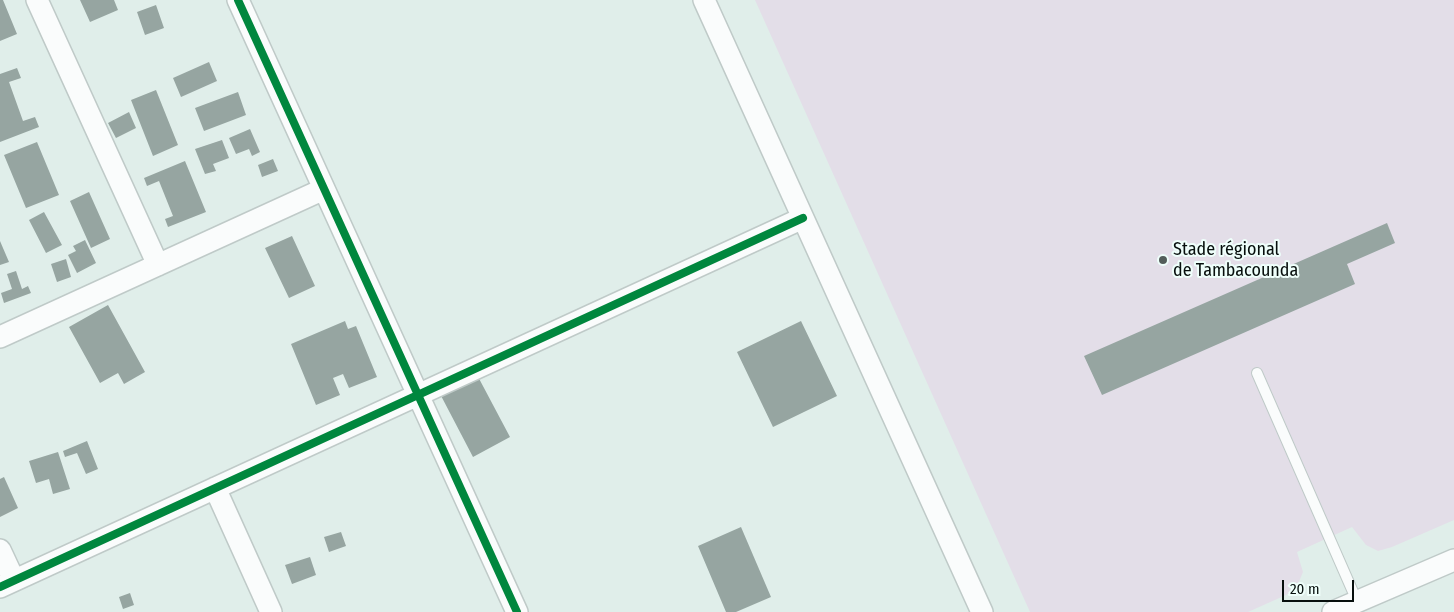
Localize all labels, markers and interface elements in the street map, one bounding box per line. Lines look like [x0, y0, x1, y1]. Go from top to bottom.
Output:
place label: Stade régional de Tambacounda [1173, 239, 1298, 282]
marker: Stade régional de Tambacounda [1157, 254, 1169, 266]
scale bar [1284, 570, 1356, 602]
text: 20 m [1290, 580, 1320, 598]

